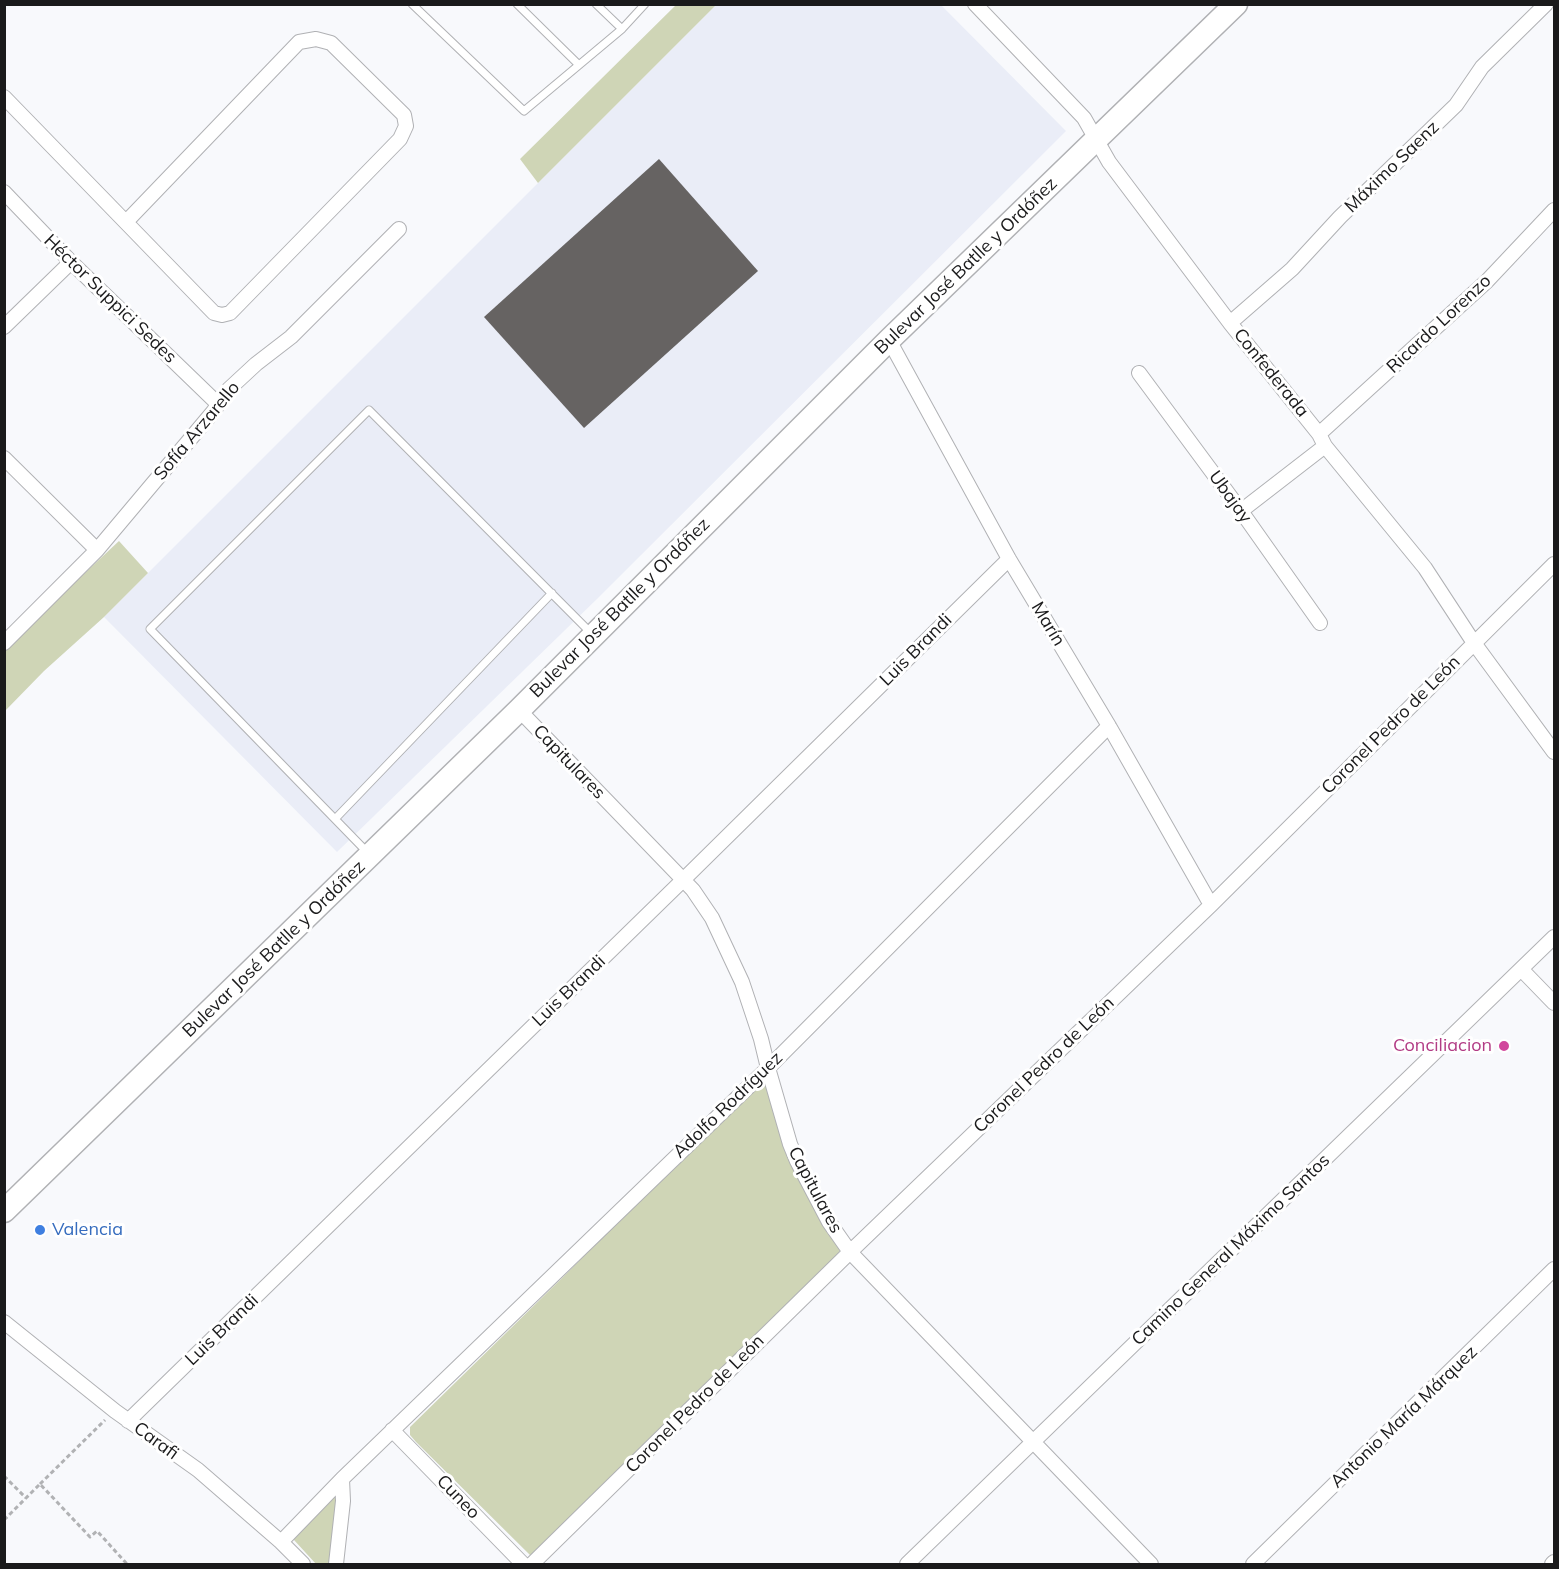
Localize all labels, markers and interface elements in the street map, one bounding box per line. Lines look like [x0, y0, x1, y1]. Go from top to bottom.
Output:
street label: Máximo Saenz [1340, 117, 1444, 217]
street label: Bulevar José Batlle y Ordóñez [870, 173, 1062, 359]
street label: Héctor Suppici Sedes [39, 230, 181, 368]
street label: Ricardo Lorenzo [1382, 270, 1496, 378]
street label: Confederada [1229, 324, 1313, 422]
street label: Sofía Arzarello [149, 377, 245, 485]
street label: Ubajay [1204, 467, 1256, 527]
street label: Bulevar José Batlle y Ordóñez [526, 514, 714, 702]
street label: Marín [1026, 598, 1070, 650]
street label: Luis Brandi [875, 609, 957, 691]
street label: Coronel Pedro de León [1317, 651, 1465, 799]
street label: Capitulares [528, 720, 610, 804]
street label: Bulevar José Batlle y Ordóñez [178, 856, 370, 1042]
street label: Luis Brandi [528, 951, 610, 1031]
street label: Coronel Pedro de León [969, 992, 1119, 1138]
place label: Conciliacion [1393, 1035, 1492, 1057]
marker: Conciliacion [1497, 1039, 1511, 1053]
street label: Adolfo Rodríguez [669, 1047, 787, 1163]
street label: Capitulares [783, 1143, 847, 1237]
street label: Camino General Máximo Santos [1128, 1150, 1334, 1350]
place label: Valencia [52, 1219, 123, 1241]
marker: Valencia [33, 1223, 47, 1237]
street label: Luis Brandi [181, 1290, 263, 1370]
street label: Coronel Pedro de León [621, 1330, 769, 1478]
street label: Antonio María Márquez [1326, 1341, 1482, 1493]
street label: Carafi [129, 1417, 183, 1465]
street label: Cuneo [432, 1470, 484, 1524]

